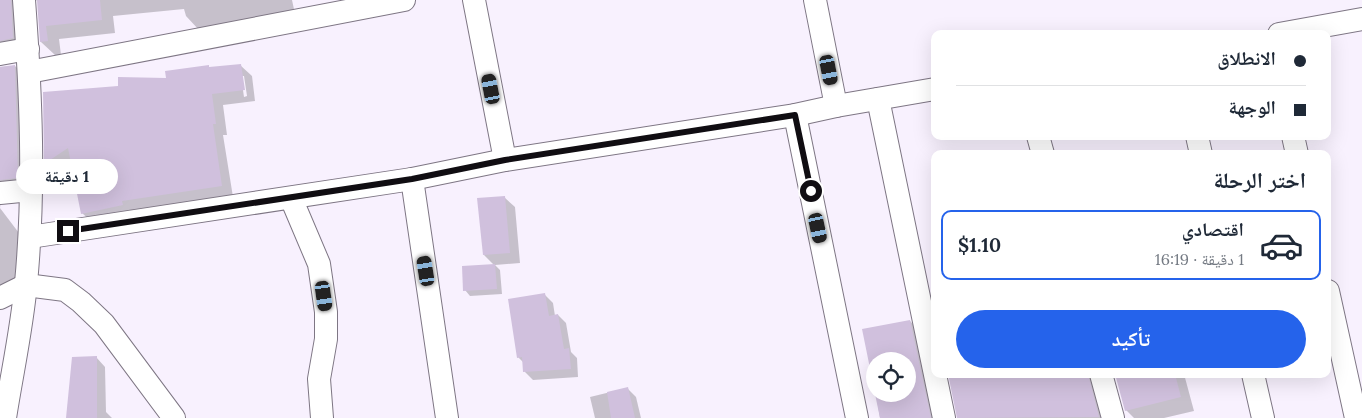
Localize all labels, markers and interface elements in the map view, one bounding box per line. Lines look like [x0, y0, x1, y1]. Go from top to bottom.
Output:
text: الانطلاق [1217, 46, 1276, 70]
car [818, 54, 839, 86]
car [480, 73, 501, 105]
text: الوجهة [1228, 95, 1276, 119]
callout: 1 دقيقة [17, 158, 119, 194]
text: 1 دقيقة [45, 166, 89, 186]
text: اختر الرحلة [1213, 166, 1306, 194]
route start [800, 180, 822, 202]
car [807, 212, 828, 244]
text: اقتصادي [1182, 217, 1244, 241]
route end [57, 220, 79, 242]
icon: car [1259, 223, 1304, 268]
text: $1.10 [958, 233, 1001, 257]
text: 1 دقيقة · 16:19 [1155, 249, 1244, 269]
car [416, 255, 435, 287]
car [314, 280, 333, 312]
button: تأكيد [956, 310, 1306, 368]
map controls [866, 352, 916, 402]
button: locate [866, 352, 916, 402]

